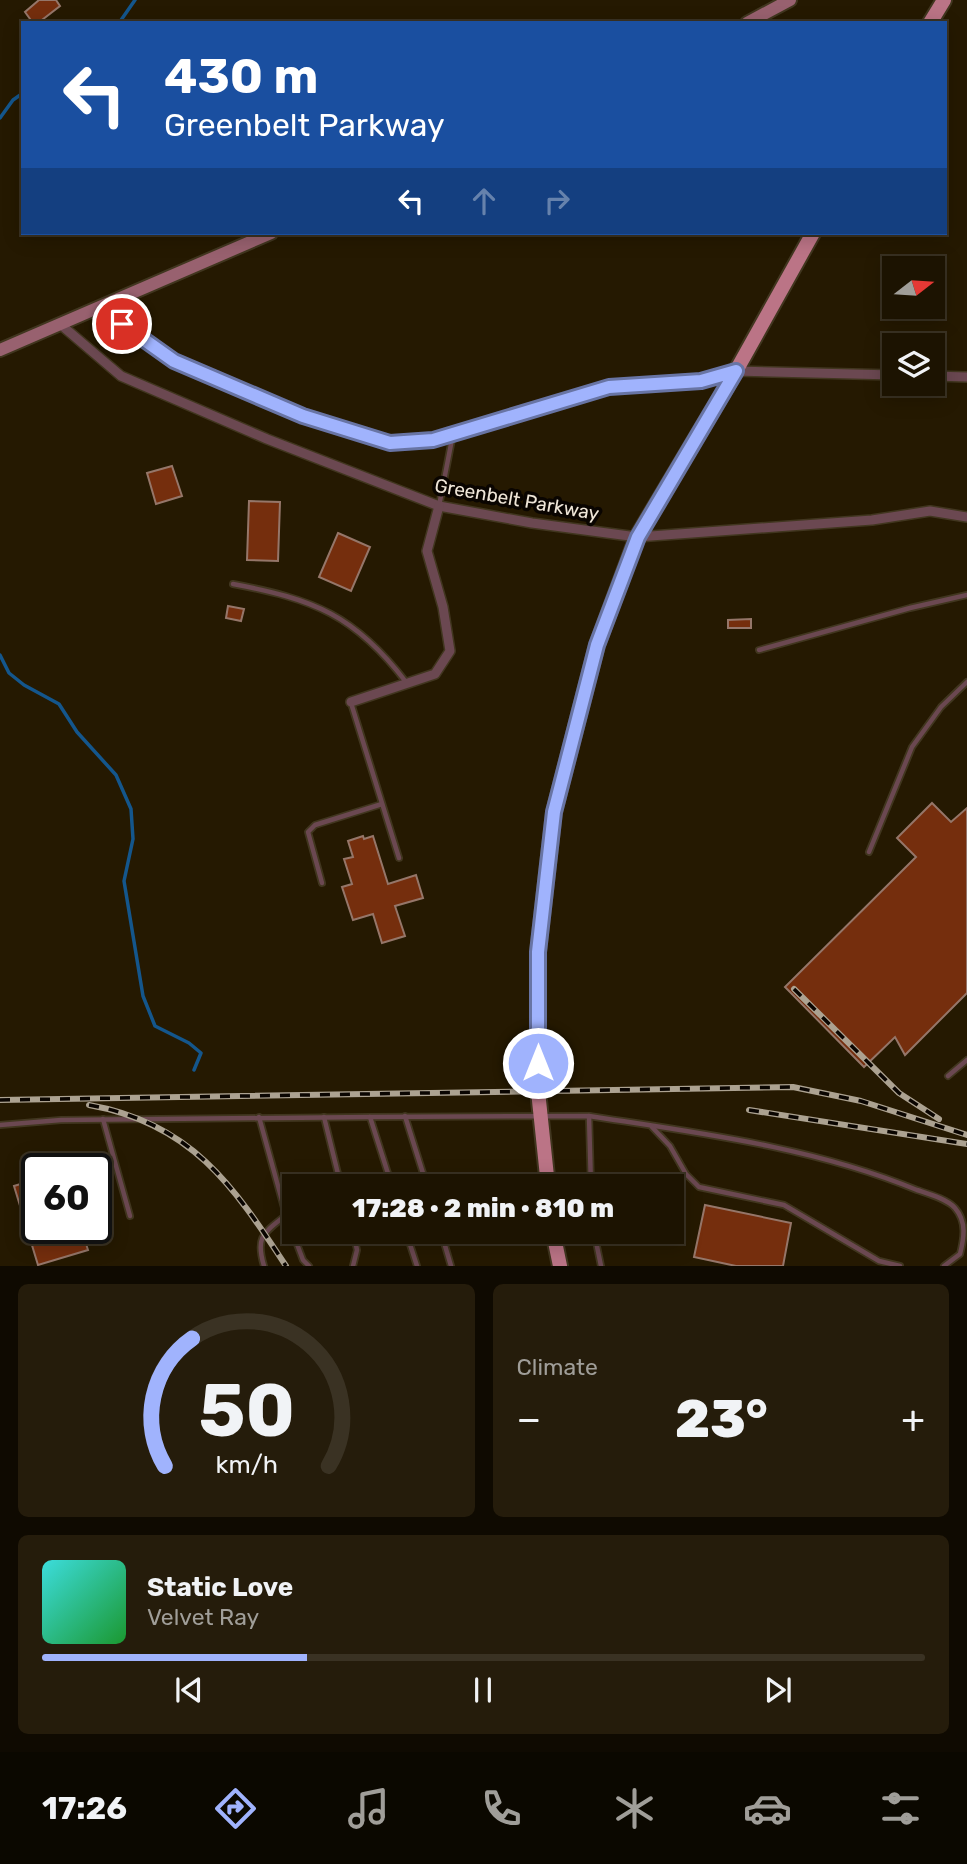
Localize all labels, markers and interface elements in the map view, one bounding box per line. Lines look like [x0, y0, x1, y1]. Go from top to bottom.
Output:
text: 430 m [164, 47, 318, 105]
icon: left [49, 49, 140, 140]
text: Greenbelt Parkway [164, 106, 445, 144]
icon: left [392, 182, 430, 220]
icon: ahead [465, 182, 503, 220]
icon: right [538, 182, 576, 220]
north arrow [882, 256, 945, 318]
map controls [882, 256, 945, 396]
pin [92, 294, 152, 354]
icon: arrive [103, 305, 141, 343]
button: layers [882, 333, 945, 396]
street label: Greenbelt Parkway [433, 474, 601, 525]
position arrow [501, 1026, 575, 1100]
speed limit sign: 60 [21, 1153, 112, 1244]
text: 17:28 · 2 min · 810 m [352, 1193, 614, 1224]
text: Climate [517, 1353, 598, 1381]
text: 50 [198, 1369, 295, 1455]
text: 23° [675, 1388, 768, 1450]
text: − [517, 1396, 541, 1442]
text: + [901, 1396, 925, 1442]
text: km/h [215, 1450, 277, 1479]
text: Static Love [147, 1572, 293, 1603]
text: Velvet Ray [147, 1603, 259, 1631]
icon: previous [170, 1671, 208, 1709]
icon: pause [464, 1671, 502, 1709]
icon: next [759, 1671, 797, 1709]
icon: directions [211, 1784, 260, 1833]
icon: music [344, 1784, 393, 1833]
icon: phone [477, 1784, 526, 1833]
icon: climate [610, 1784, 659, 1833]
icon: car [743, 1784, 792, 1833]
icon: filters [876, 1784, 925, 1833]
text: 17:26 [42, 1789, 127, 1827]

